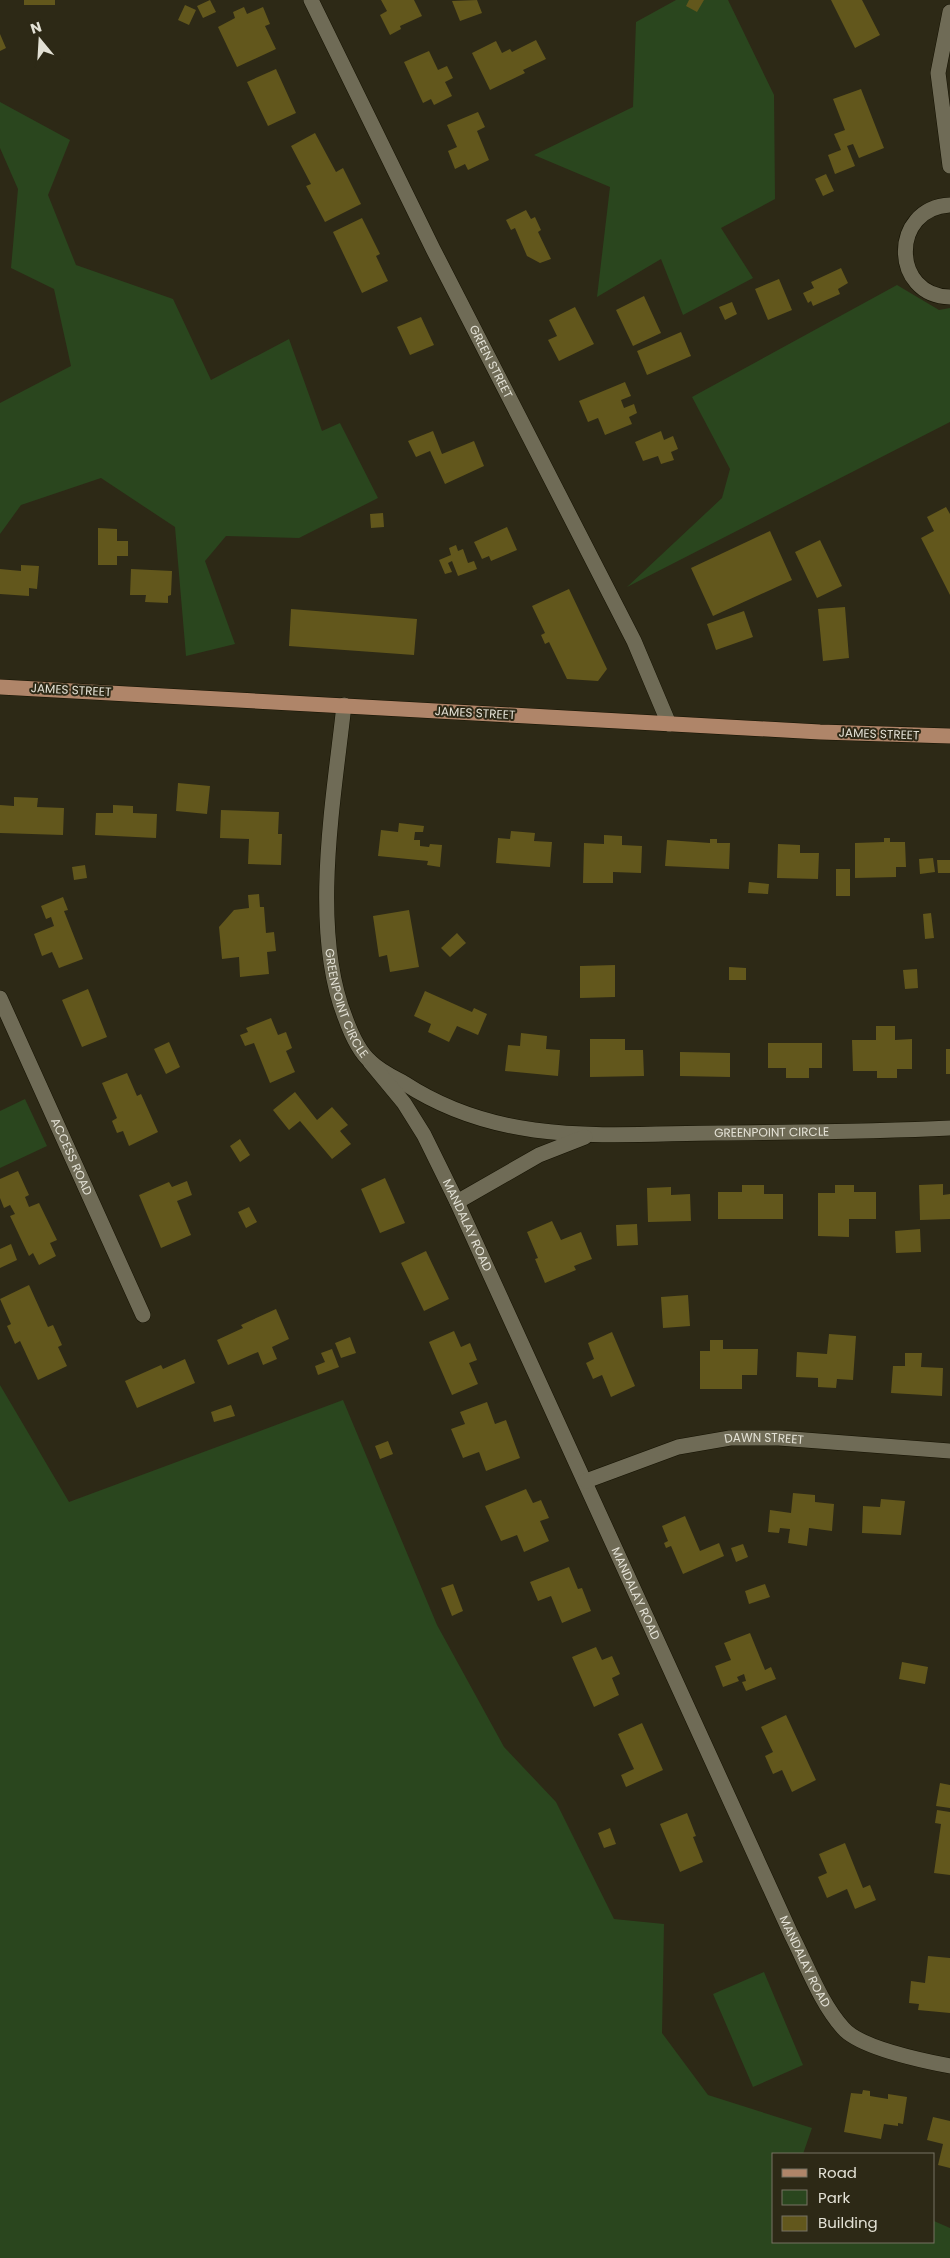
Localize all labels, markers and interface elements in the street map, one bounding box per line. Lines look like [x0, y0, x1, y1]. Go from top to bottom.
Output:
north arrow [15, 15, 65, 65]
text: N [28, 16, 44, 39]
street label: GREEN STREET [465, 322, 517, 402]
street label: JAMES STREET [30, 679, 112, 700]
street label: JAMES STREET [434, 702, 516, 723]
street label: JAMES STREET [838, 724, 920, 743]
street label: GREENPOINT CIRCLE [321, 947, 373, 1061]
street label: ACCESS ROAD [47, 1115, 97, 1198]
street label: GREENPOINT CIRCLE [714, 1123, 829, 1141]
street label: MANDALAY ROAD [439, 1176, 497, 1274]
street label: DAWN STREET [723, 1429, 805, 1448]
street label: MANDALAY ROAD [608, 1544, 665, 1642]
street label: MANDALAY ROAD [776, 1913, 835, 2010]
legend [772, 2153, 935, 2243]
text: Road [818, 2162, 857, 2183]
text: Park [818, 2187, 850, 2208]
text: Building [818, 2212, 878, 2233]

